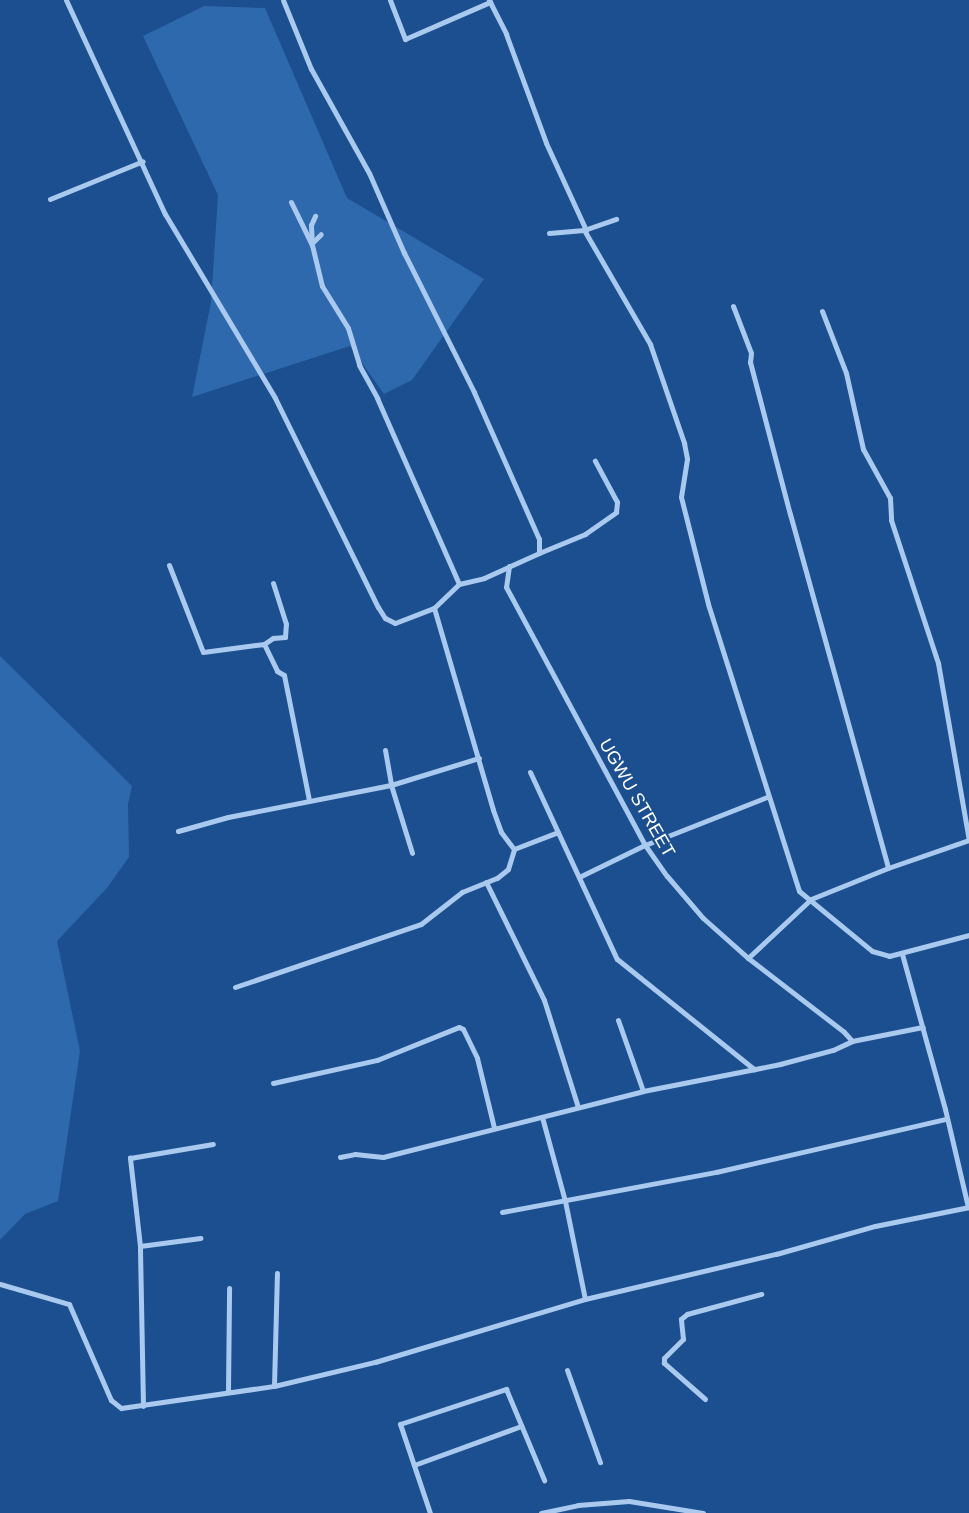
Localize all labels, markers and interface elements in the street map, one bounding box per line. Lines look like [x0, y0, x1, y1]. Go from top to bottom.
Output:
street label: UGWU STREET [594, 735, 680, 861]

